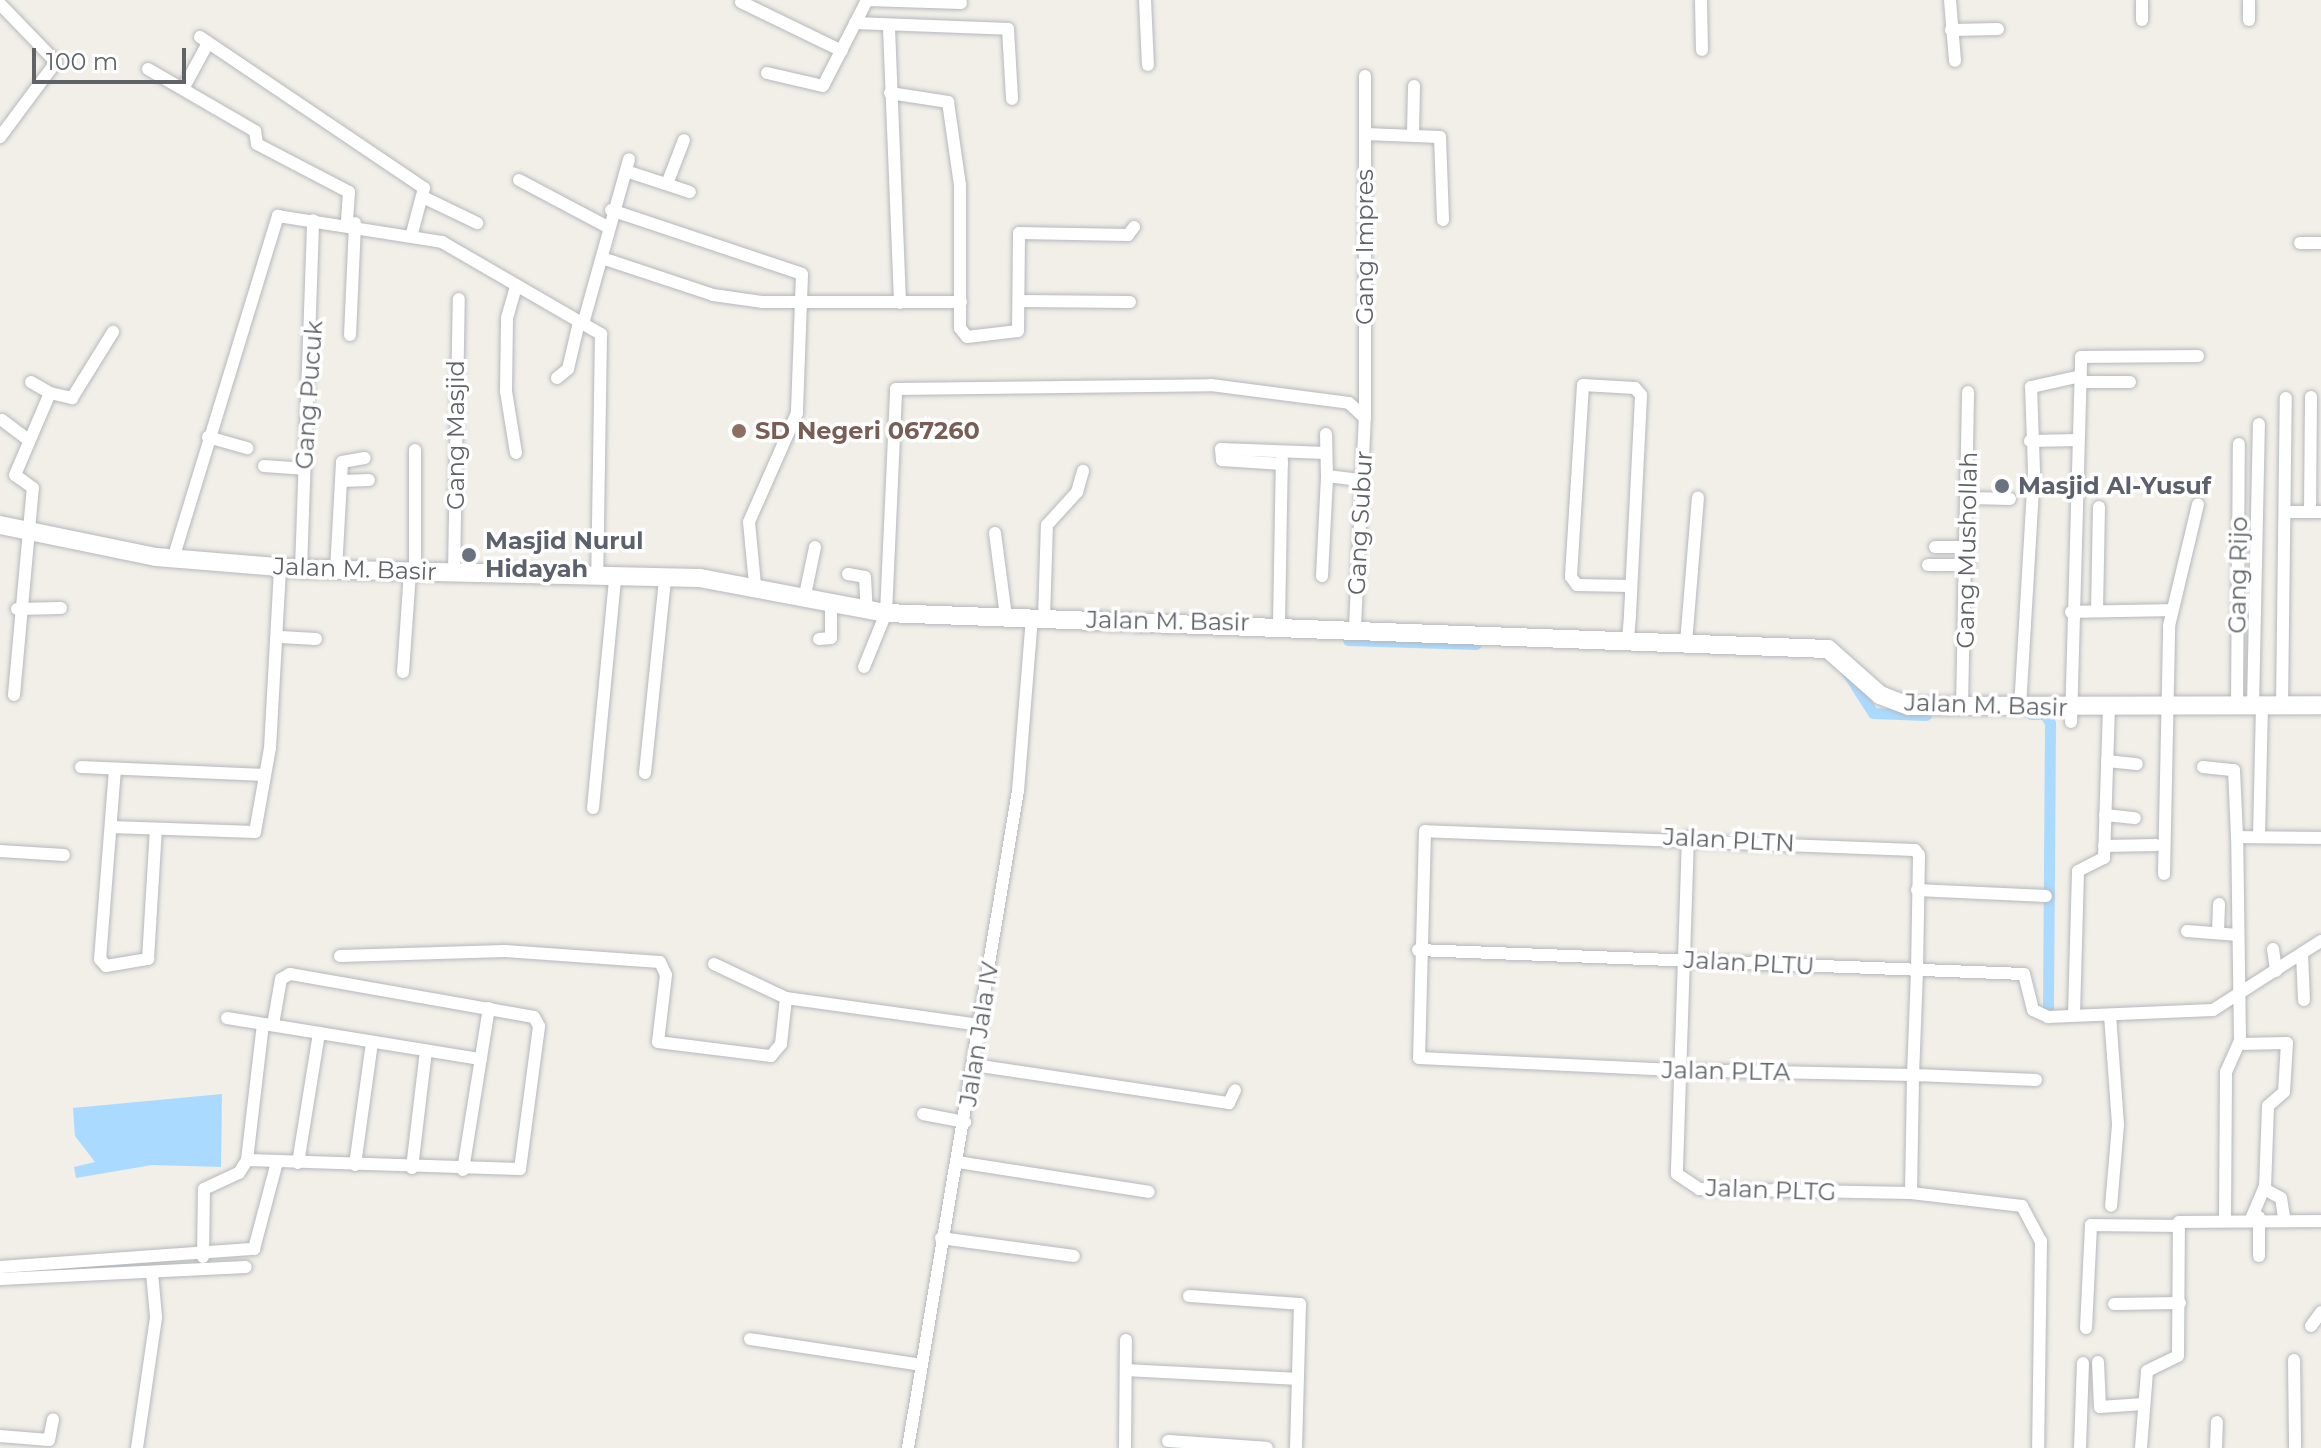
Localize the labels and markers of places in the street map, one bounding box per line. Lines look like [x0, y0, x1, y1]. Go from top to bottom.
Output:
place label: SD Negeri 067260 [755, 417, 980, 445]
marker: SD Negeri 067260 [730, 422, 748, 440]
place label: Masjid Al-Yusuf [2018, 472, 2211, 500]
marker: Masjid Al-Yusuf [1993, 477, 2011, 495]
place label: Masjid Nurul Hidayah [485, 527, 643, 583]
marker: Masjid Nurul Hidayah [460, 546, 478, 564]

